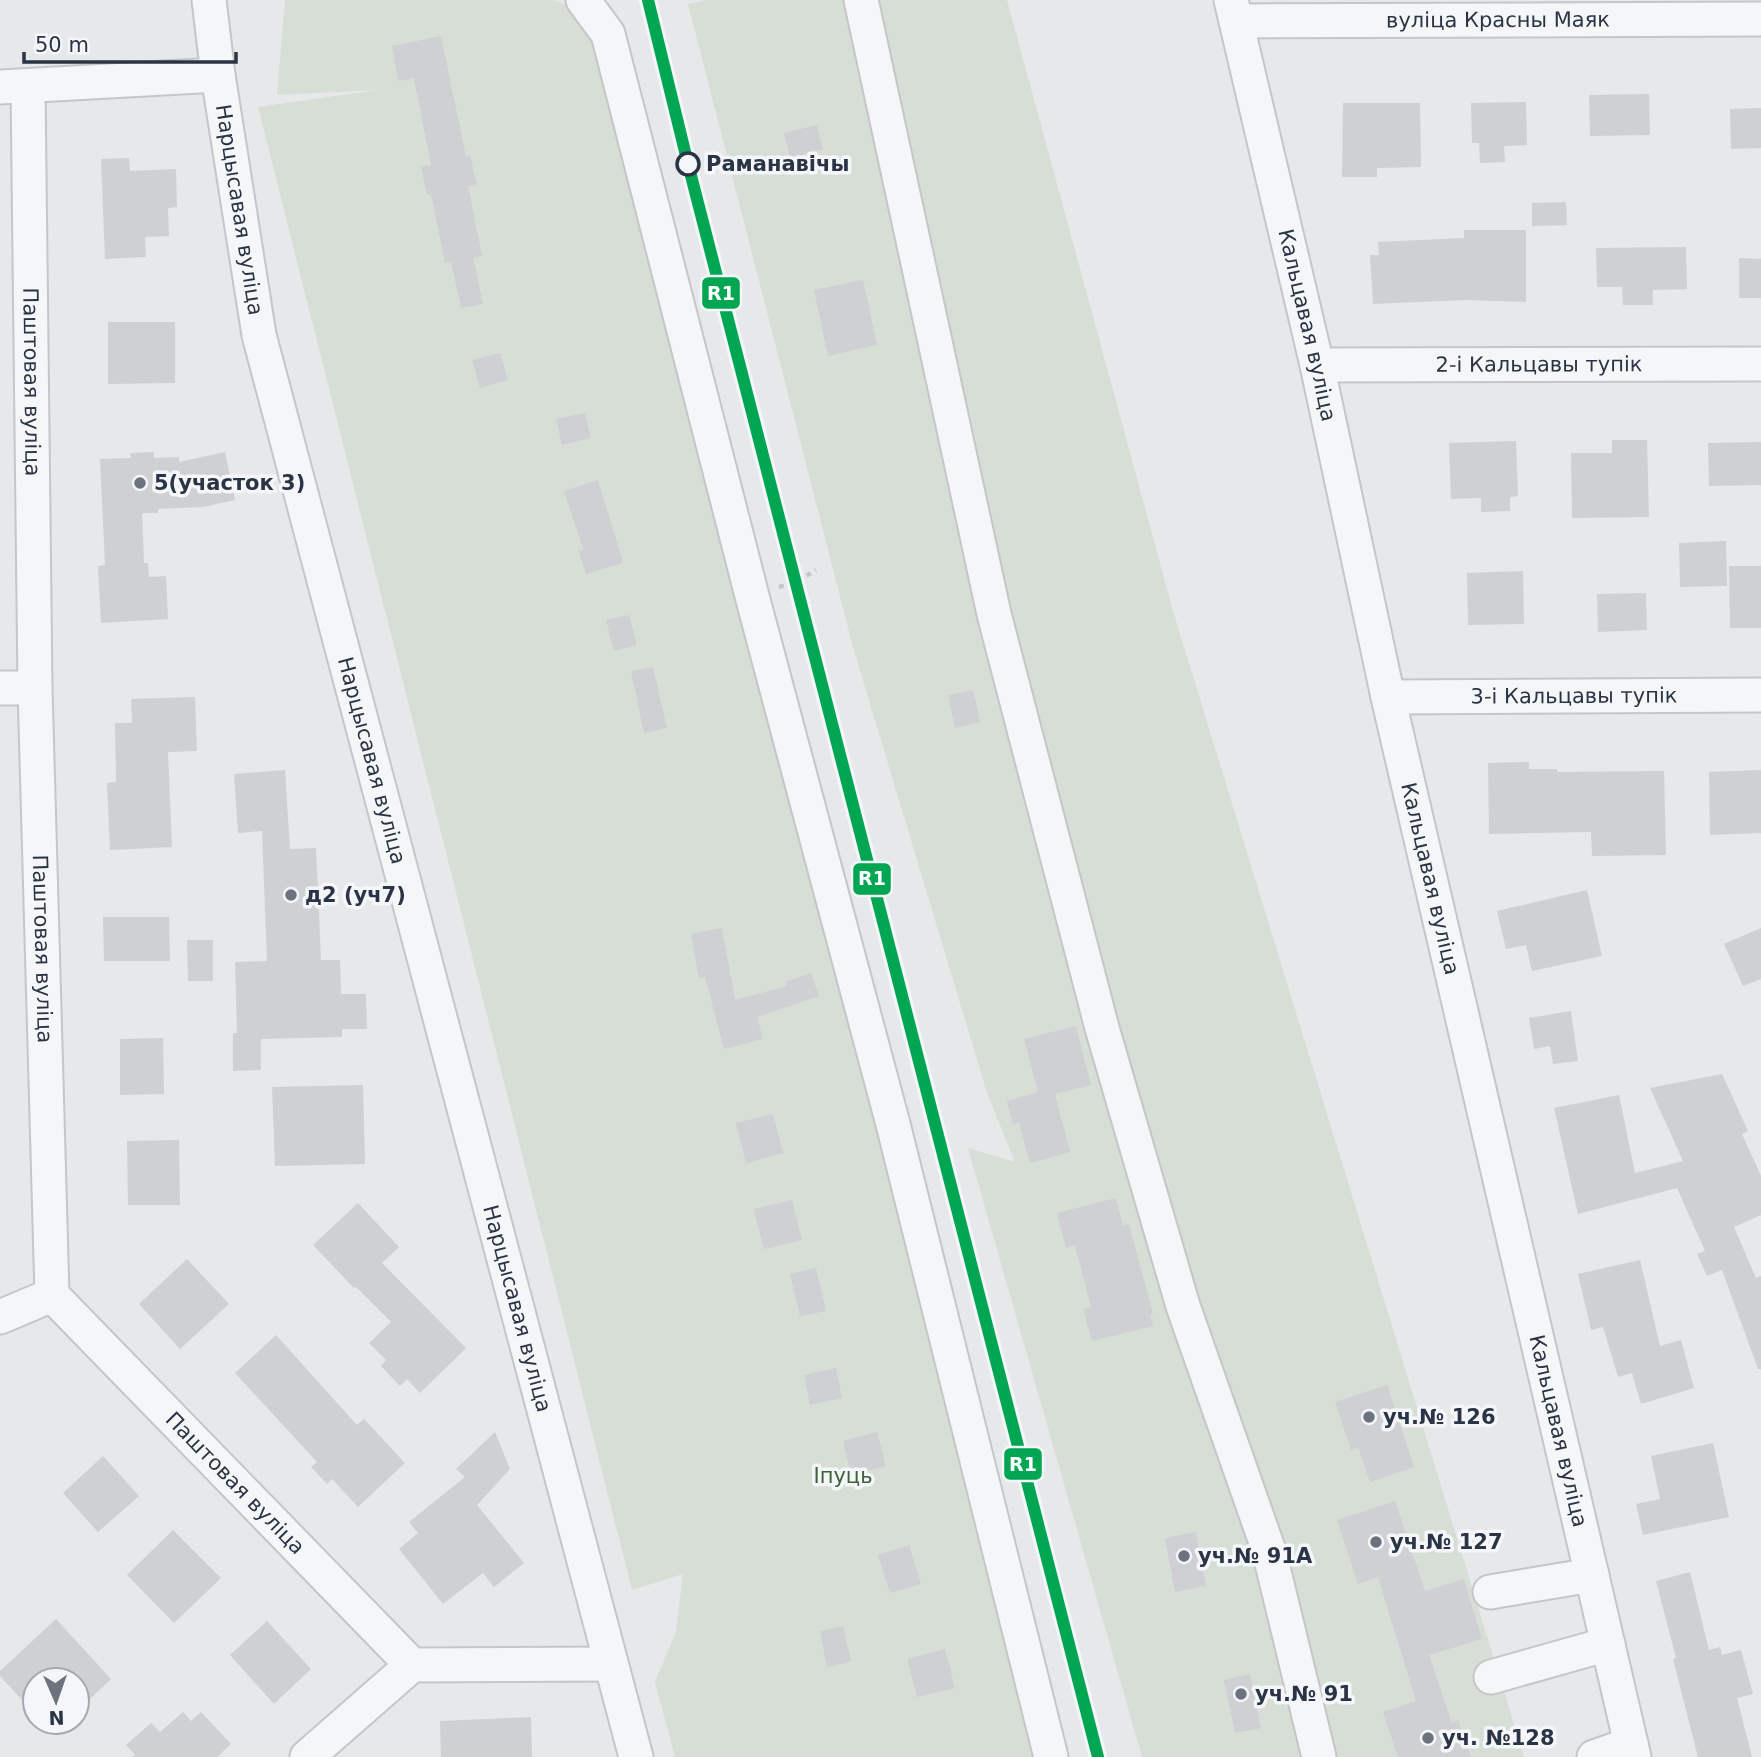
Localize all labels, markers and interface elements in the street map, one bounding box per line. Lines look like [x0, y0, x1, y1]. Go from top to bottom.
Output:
street label: вуліца Красны Маяк [1386, 8, 1610, 32]
scale bar [24, 21, 236, 65]
text: 50 m [35, 33, 89, 57]
street label: Нарцысавая вуліца [211, 103, 268, 317]
marker: Раманавічы [676, 152, 700, 176]
place label: Раманавічы [706, 152, 849, 176]
street label: Кальцавая вуліца [1273, 227, 1341, 424]
line badge: R1 [701, 276, 741, 310]
text: R1 [707, 282, 735, 304]
street label: Паштовая вуліца [18, 287, 45, 477]
street label: 2-і Кальцавы тупік [1436, 352, 1642, 377]
place label: 5(участок 3) [154, 471, 305, 495]
marker: 5(участок 3) [132, 475, 148, 491]
street label: Нарцысавая вуліца [333, 654, 411, 867]
street label: 3-і Кальцавы тупік [1470, 683, 1678, 709]
street label: Кальцавая вуліца [1396, 780, 1464, 977]
street label: Паштовая вуліца [28, 854, 57, 1044]
line badge: R1 [852, 862, 892, 896]
text: R1 [858, 867, 886, 889]
place label: д2 (уч7) [305, 883, 406, 907]
marker: д2 (уч7) [283, 887, 299, 903]
street label: Нарцысавая вуліца [478, 1202, 556, 1415]
street label: Кальцавая вуліца [1524, 1332, 1592, 1529]
place label: уч.№ 126 [1383, 1405, 1496, 1429]
street label: Паштовая вуліца [161, 1407, 310, 1559]
marker: уч.№ 126 [1361, 1409, 1377, 1425]
line badge: R1 [1003, 1447, 1043, 1481]
text: R1 [1009, 1453, 1037, 1475]
park label: Іпуць [813, 1464, 873, 1488]
place label: уч.№ 127 [1390, 1530, 1503, 1554]
marker: уч.№ 127 [1368, 1534, 1384, 1550]
place label: уч.№ 91А [1198, 1544, 1313, 1568]
marker: уч.№ 91А [1176, 1548, 1192, 1564]
north arrow [21, 1666, 91, 1736]
place label: уч.№ 91 [1255, 1682, 1353, 1706]
marker: уч.№ 91 [1233, 1686, 1249, 1702]
text: N [48, 1707, 65, 1729]
place label: уч. №128 [1442, 1726, 1555, 1750]
marker: уч. №128 [1420, 1730, 1436, 1746]

